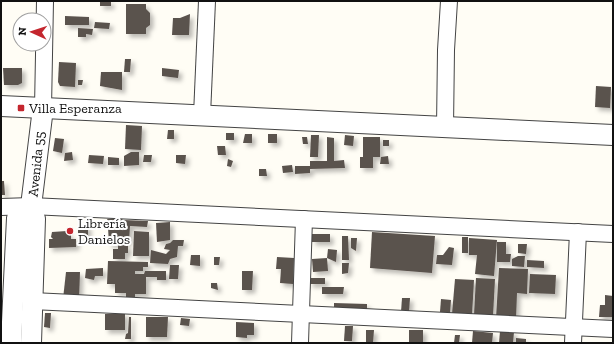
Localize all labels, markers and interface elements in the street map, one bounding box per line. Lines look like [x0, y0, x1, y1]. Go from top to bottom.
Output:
north arrow [12, 12, 52, 52]
text: N [16, 26, 29, 36]
place label: Villa Esperanza [28, 100, 122, 117]
marker: Villa Esperanza [16, 103, 26, 113]
street label: Avenida 55 [25, 130, 48, 198]
place label: Librería Danielos [78, 215, 130, 248]
marker: Librería Danielos [65, 226, 75, 236]

